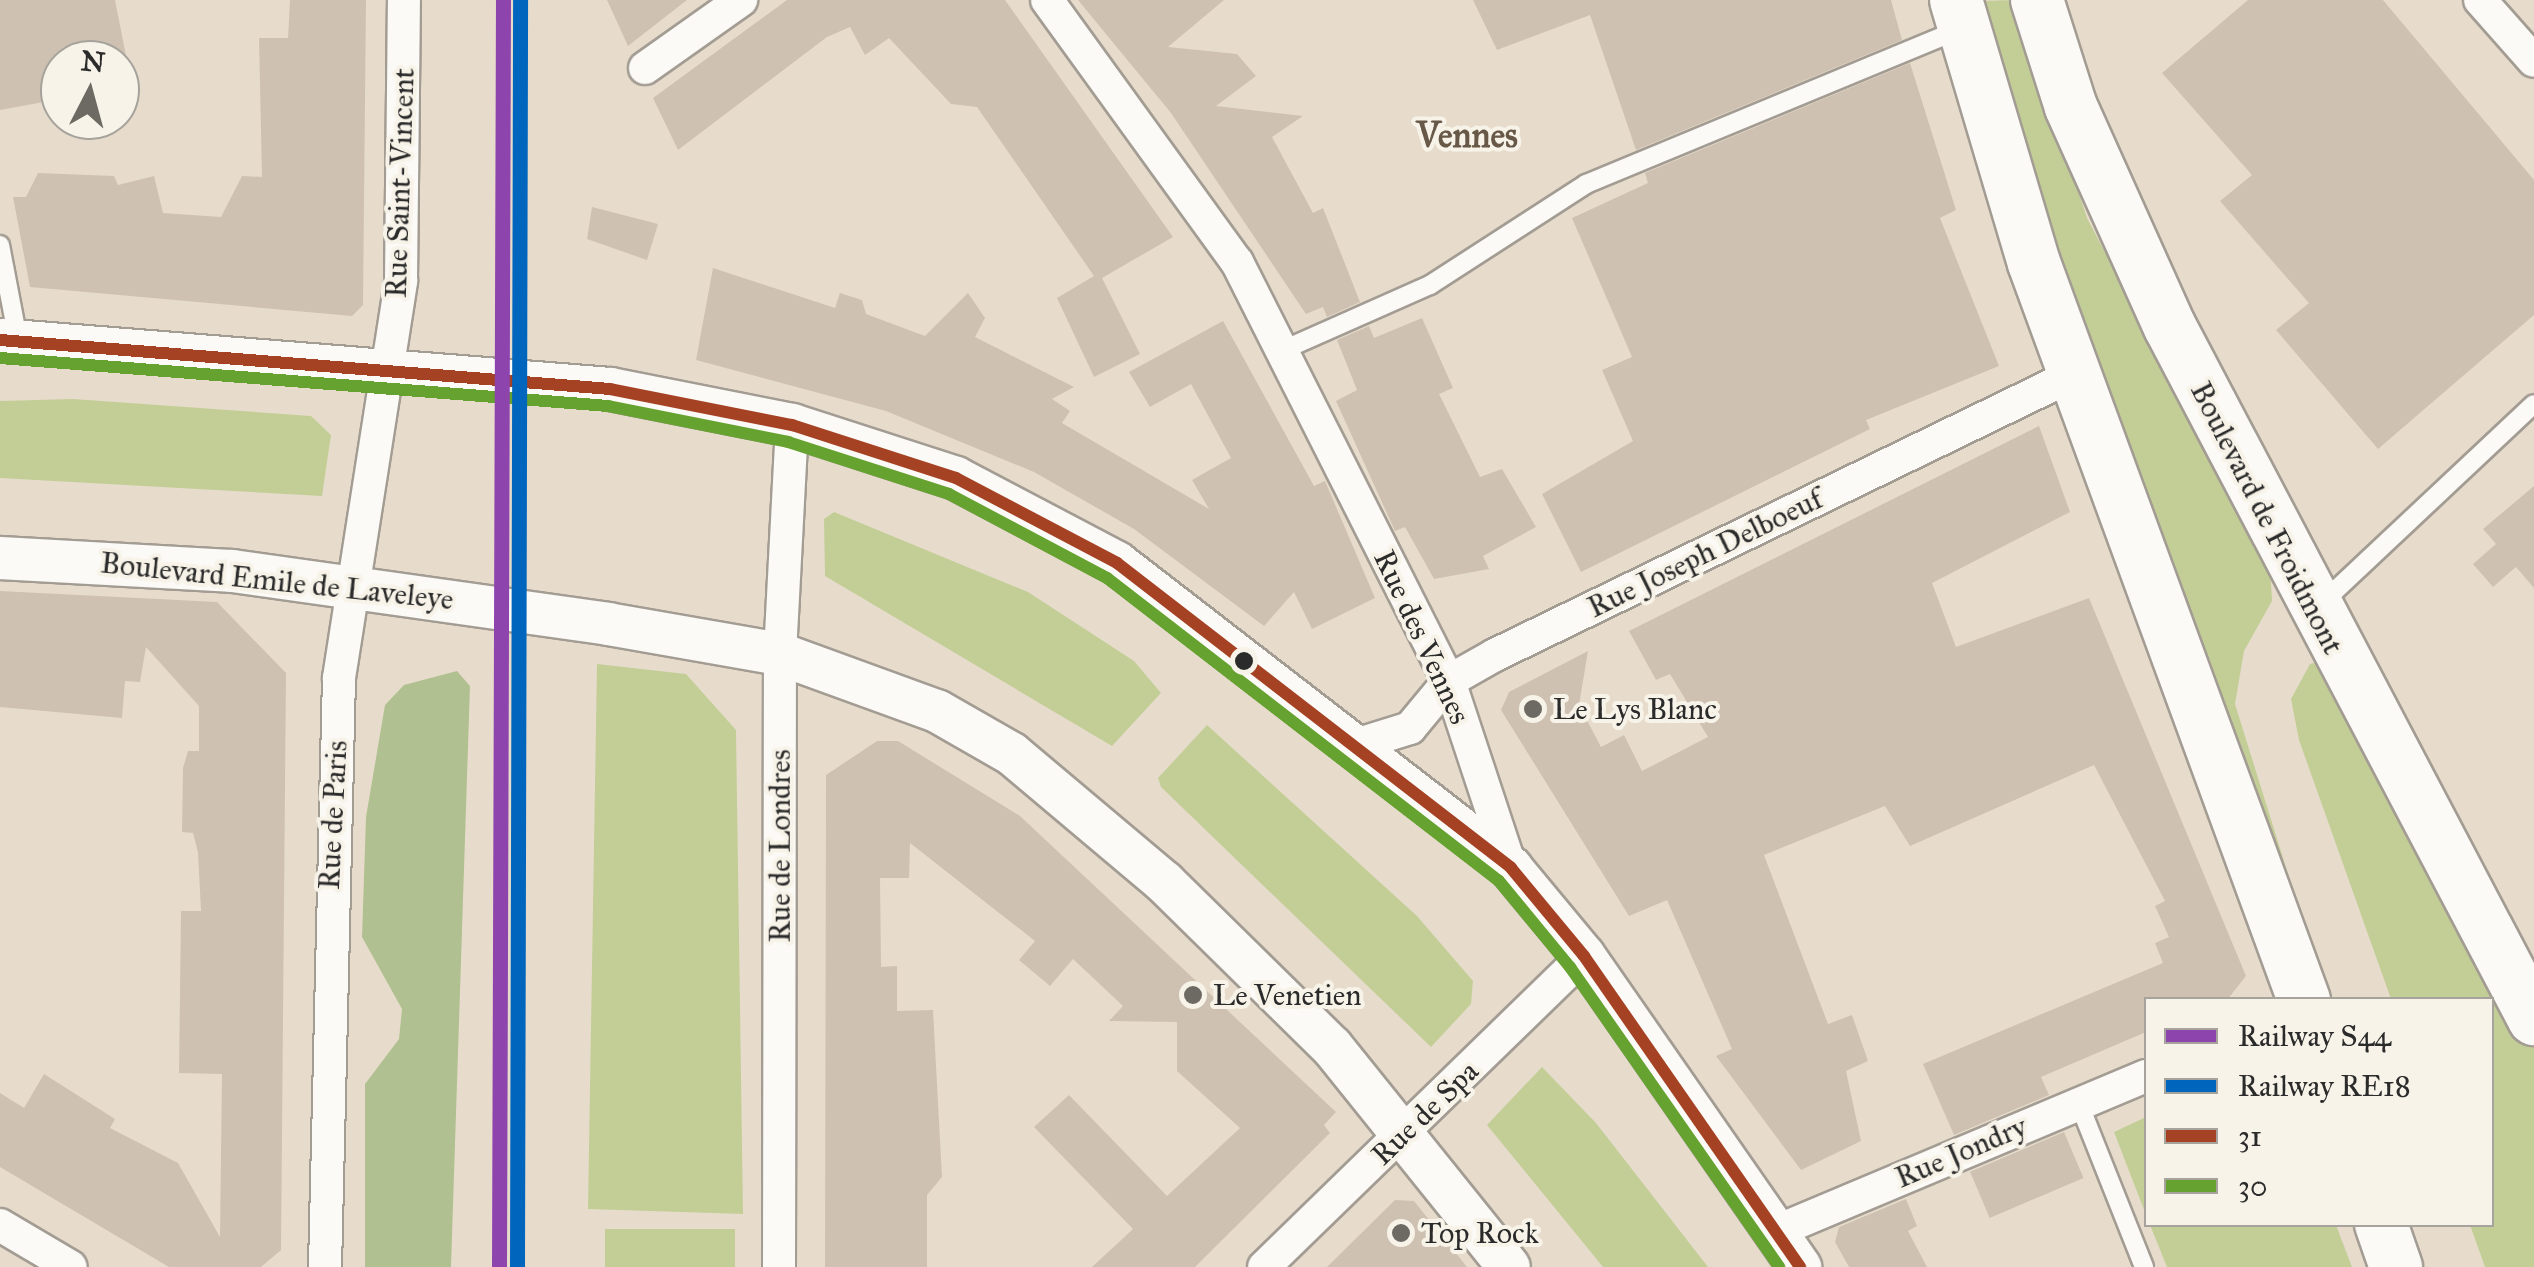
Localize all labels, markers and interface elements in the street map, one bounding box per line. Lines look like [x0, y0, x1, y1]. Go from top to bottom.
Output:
north arrow [40, 40, 140, 140]
text: N [79, 43, 107, 80]
street label: Rue Saint-Vincent [378, 67, 422, 299]
district label: Vennes [1416, 115, 1518, 157]
street label: Boulevard de Froidmont [2183, 376, 2351, 660]
street label: Rue Joseph Delboeuf [1582, 481, 1828, 625]
street label: Rue des Vennes [1366, 544, 1478, 730]
street label: Boulevard Emile de Laveleye [99, 545, 455, 617]
unlabelled marker [1234, 651, 1254, 671]
place label: Le Lys Blanc [1553, 691, 1717, 727]
marker: Le Lys Blanc [1522, 698, 1544, 720]
street label: Rue de Paris [311, 739, 355, 891]
street label: Rue de Londres [762, 749, 798, 943]
place label: Le Venetien [1213, 977, 1362, 1013]
marker: Le Venetien [1182, 984, 1204, 1006]
legend [2144, 997, 2494, 1227]
text: Railway S44 [2238, 1018, 2391, 1054]
street label: Rue de Spa [1364, 1053, 1486, 1173]
text: Railway RE18 [2238, 1068, 2411, 1104]
street label: Rue Jondry [1890, 1108, 2032, 1196]
text: 31 [2238, 1118, 2262, 1154]
text: 30 [2238, 1168, 2267, 1204]
place label: Top Rock [1421, 1215, 1539, 1251]
marker: Top Rock [1390, 1222, 1412, 1244]

